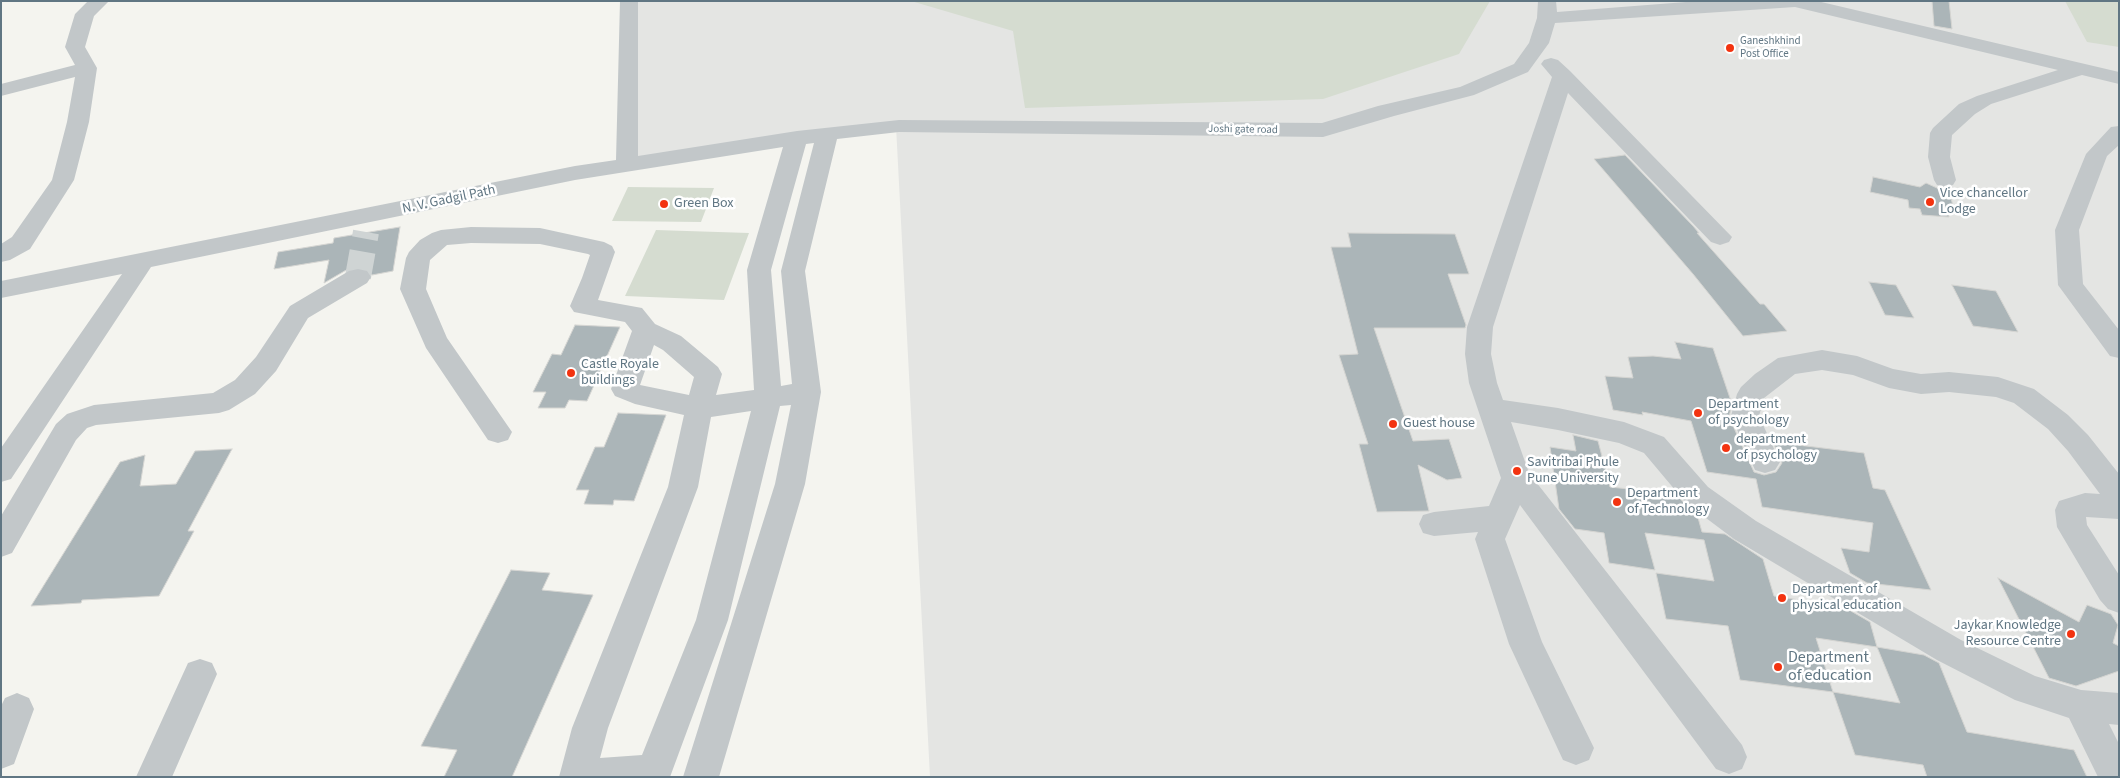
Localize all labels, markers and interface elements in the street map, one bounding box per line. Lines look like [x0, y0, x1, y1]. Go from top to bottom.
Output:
place label: Ganeshkhind Post Office [1740, 35, 1801, 61]
marker: Ganeshkhind Post Office [1724, 42, 1736, 54]
street label: Joshi gate road [1208, 123, 1278, 137]
street label: N. V. Gadgil Path [401, 182, 497, 218]
place label: Vice chancellor Lodge [1940, 186, 2028, 218]
place label: Green Box [674, 196, 734, 212]
marker: Vice chancellor Lodge [1924, 196, 1936, 208]
marker: Green Box [658, 198, 670, 210]
place label: Castle Royale buildings [581, 357, 659, 390]
marker: Castle Royale buildings [565, 367, 577, 379]
place label: Department of psychology [1708, 397, 1789, 430]
marker: Department of psychology [1692, 407, 1704, 419]
place label: Guest house [1403, 416, 1475, 432]
marker: Guest house [1387, 418, 1399, 430]
place label: department of psychology [1736, 432, 1817, 464]
marker: department of psychology [1720, 442, 1732, 454]
place label: Savitribai Phule Pune University [1527, 455, 1619, 488]
marker: Savitribai Phule Pune University [1511, 465, 1523, 477]
place label: Department of Technology [1627, 486, 1709, 518]
marker: Department of Technology [1611, 496, 1623, 508]
place label: Department of physical education [1792, 582, 1902, 614]
marker: Department of physical education [1776, 592, 1788, 604]
place label: Jaykar Knowledge Resource Centre [1954, 618, 2061, 650]
marker: Jaykar Knowledge Resource Centre [2065, 628, 2077, 640]
place label: Department of education [1788, 648, 1872, 686]
marker: Department of education [1772, 661, 1784, 673]

